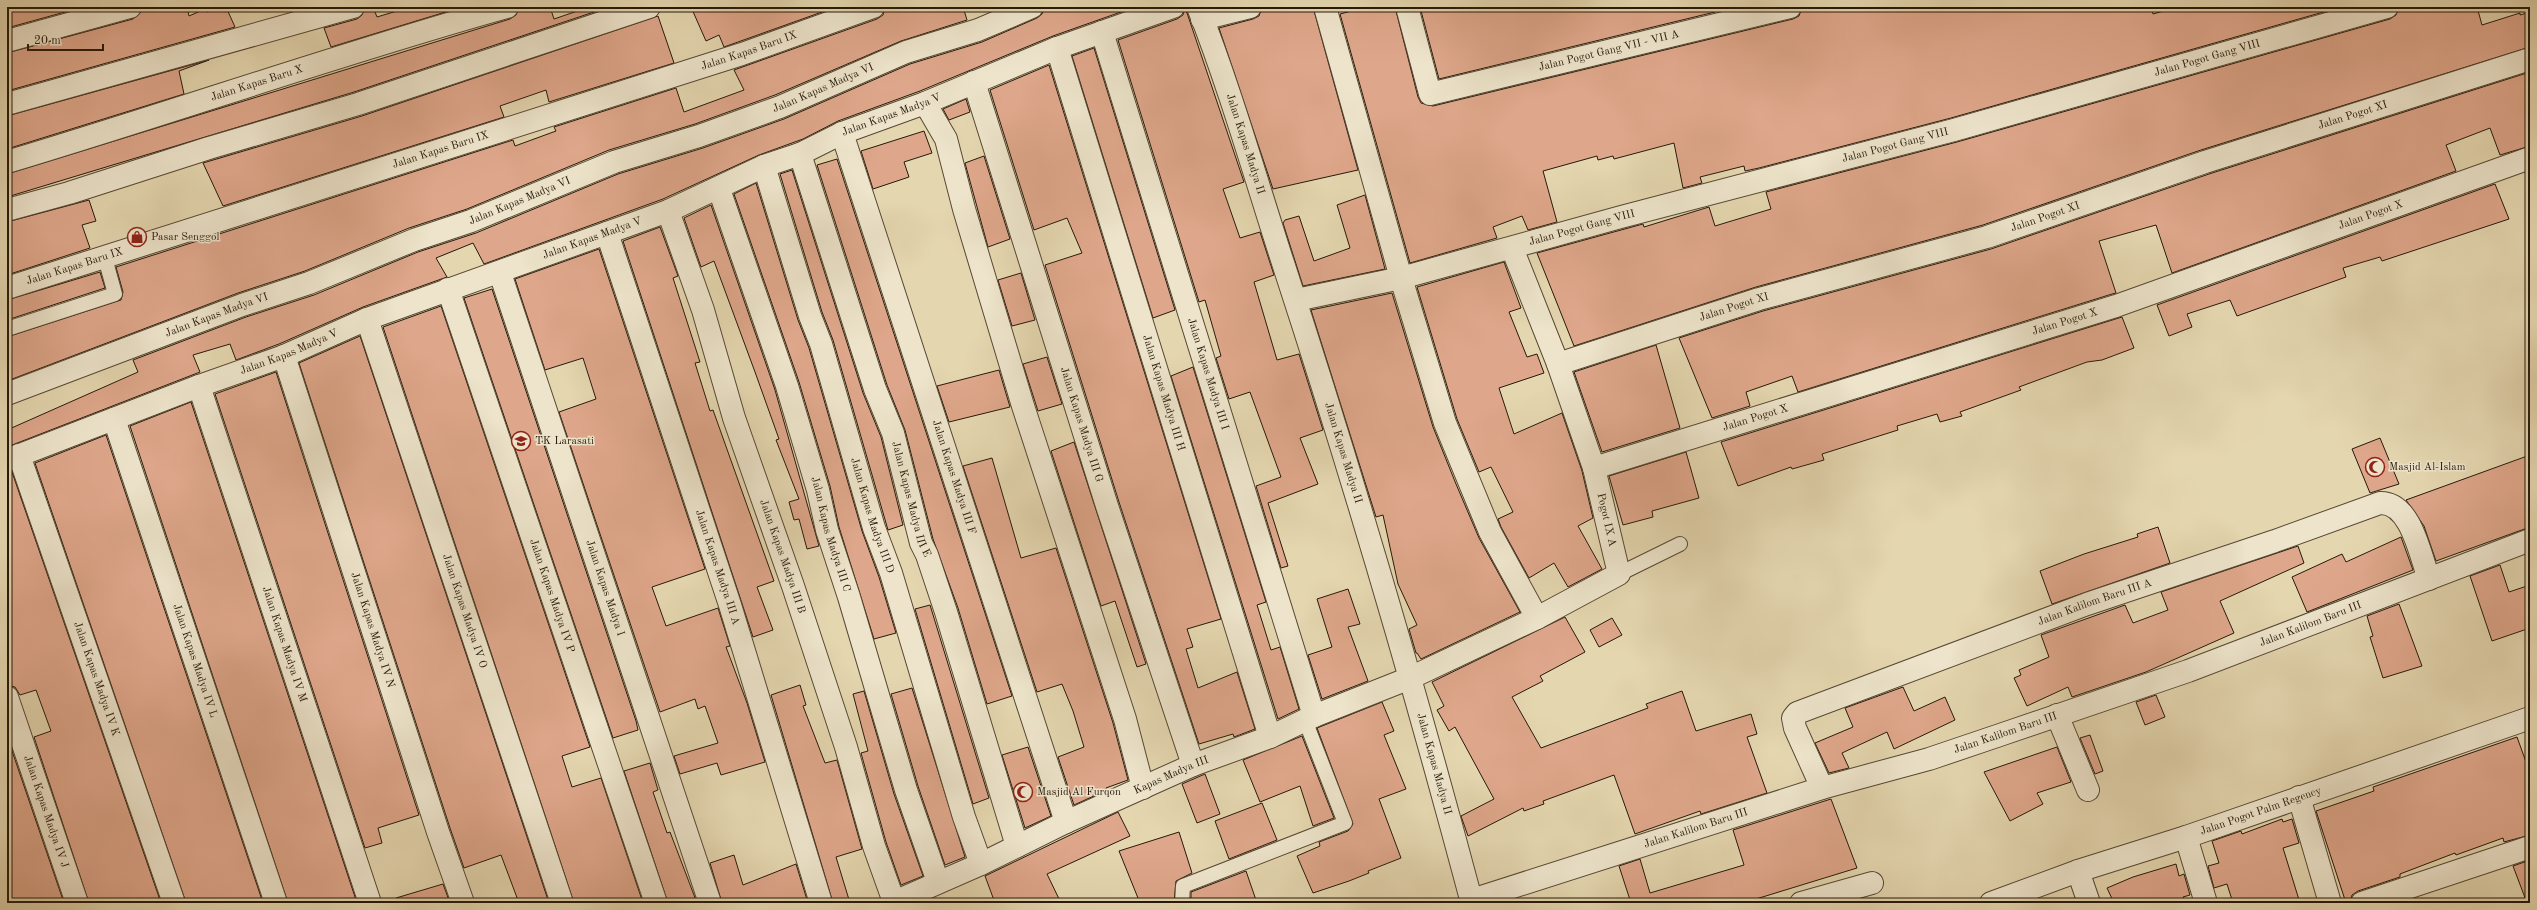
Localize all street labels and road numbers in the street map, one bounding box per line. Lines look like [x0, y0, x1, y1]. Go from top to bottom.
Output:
street label: Jalan Pogot Gang VII - VII A [1538, 28, 1681, 73]
street label: Jalan Kapas Baru IX [700, 29, 798, 72]
street label: Jalan Pogot Gang VIII [2153, 38, 2261, 78]
street label: Jalan Kapas Madya VI [771, 61, 875, 115]
street label: Jalan Kapas Baru X [209, 63, 304, 103]
street label: Jalan Kapas Madya V [840, 91, 943, 138]
street label: Jalan Kapas Madya II [1224, 92, 1266, 196]
street label: Jalan Pogot XI [2317, 99, 2389, 131]
street label: Jalan Pogot Gang VIII [1841, 126, 1950, 165]
street label: Jalan Kapas Baru IX [391, 129, 490, 170]
street label: Jalan Kapas Madya VI [467, 175, 572, 227]
street label: Jalan Pogot X [2337, 198, 2404, 232]
street label: Jalan Pogot XI [2009, 200, 2081, 234]
street label: Jalan Pogot Gang VIII [1528, 208, 1636, 248]
street label: Jalan Kapas Madya V [541, 215, 644, 261]
street label: Jalan Kapas Baru IX [25, 246, 124, 287]
street label: Jalan Kapas Madya VI [164, 291, 270, 339]
street label: Jalan Pogot XI [1698, 291, 1770, 323]
street label: Jalan Pogot X [2031, 307, 2099, 337]
street label: Jalan Kapas Madya III I [1185, 317, 1230, 431]
street label: Jalan Kapas Madya V [239, 327, 340, 377]
street label: Jalan Kapas Madya III H [1141, 334, 1187, 453]
street label: Jalan Kapas Madya III G [1058, 366, 1105, 484]
street label: Jalan Kapas Madya II [1322, 401, 1364, 505]
street label: Jalan Pogot X [1721, 403, 1789, 433]
street label: Jalan Kapas Madya III F [930, 419, 978, 536]
street label: Jalan Kapas Madya III E [890, 440, 933, 559]
street label: Jalan Kapas Madya III D [849, 456, 896, 575]
street label: Jalan Kapas Madya III C [809, 475, 852, 593]
street label: Pogot IX A [1594, 492, 1618, 548]
street label: Jalan Kapas Madya III B [758, 498, 807, 615]
street label: Jalan Kapas Madya III A [693, 508, 741, 627]
street label: Jalan Kapas Madya IV P [528, 538, 576, 654]
street label: Jalan Kapas Madya I [584, 539, 626, 637]
street label: Jalan Kapas Madya IV O [440, 553, 489, 670]
street label: Jalan Kapas Madya IV N [349, 571, 397, 690]
street label: Jalan Kalilom Baru III A [2036, 577, 2154, 628]
street label: Jalan Kapas Madya IV M [260, 585, 309, 704]
street label: Jalan Kalilom Baru III [2258, 600, 2363, 649]
street label: Jalan Kapas Madya IV L [171, 602, 219, 719]
street label: Jalan Kapas Madya IV K [72, 620, 121, 738]
street label: Jalan Kalilom Baru III [1952, 710, 2058, 756]
street label: Jalan Kapas Madya II [1415, 712, 1453, 816]
street label: Jalan Kapas Madya IV J [22, 754, 70, 869]
street label: Kapas Madya III [1132, 754, 1210, 796]
street label: Jalan Pogot Palm Regency [2199, 785, 2323, 837]
street label: Jalan Kalilom Baru III [1643, 807, 1749, 850]

